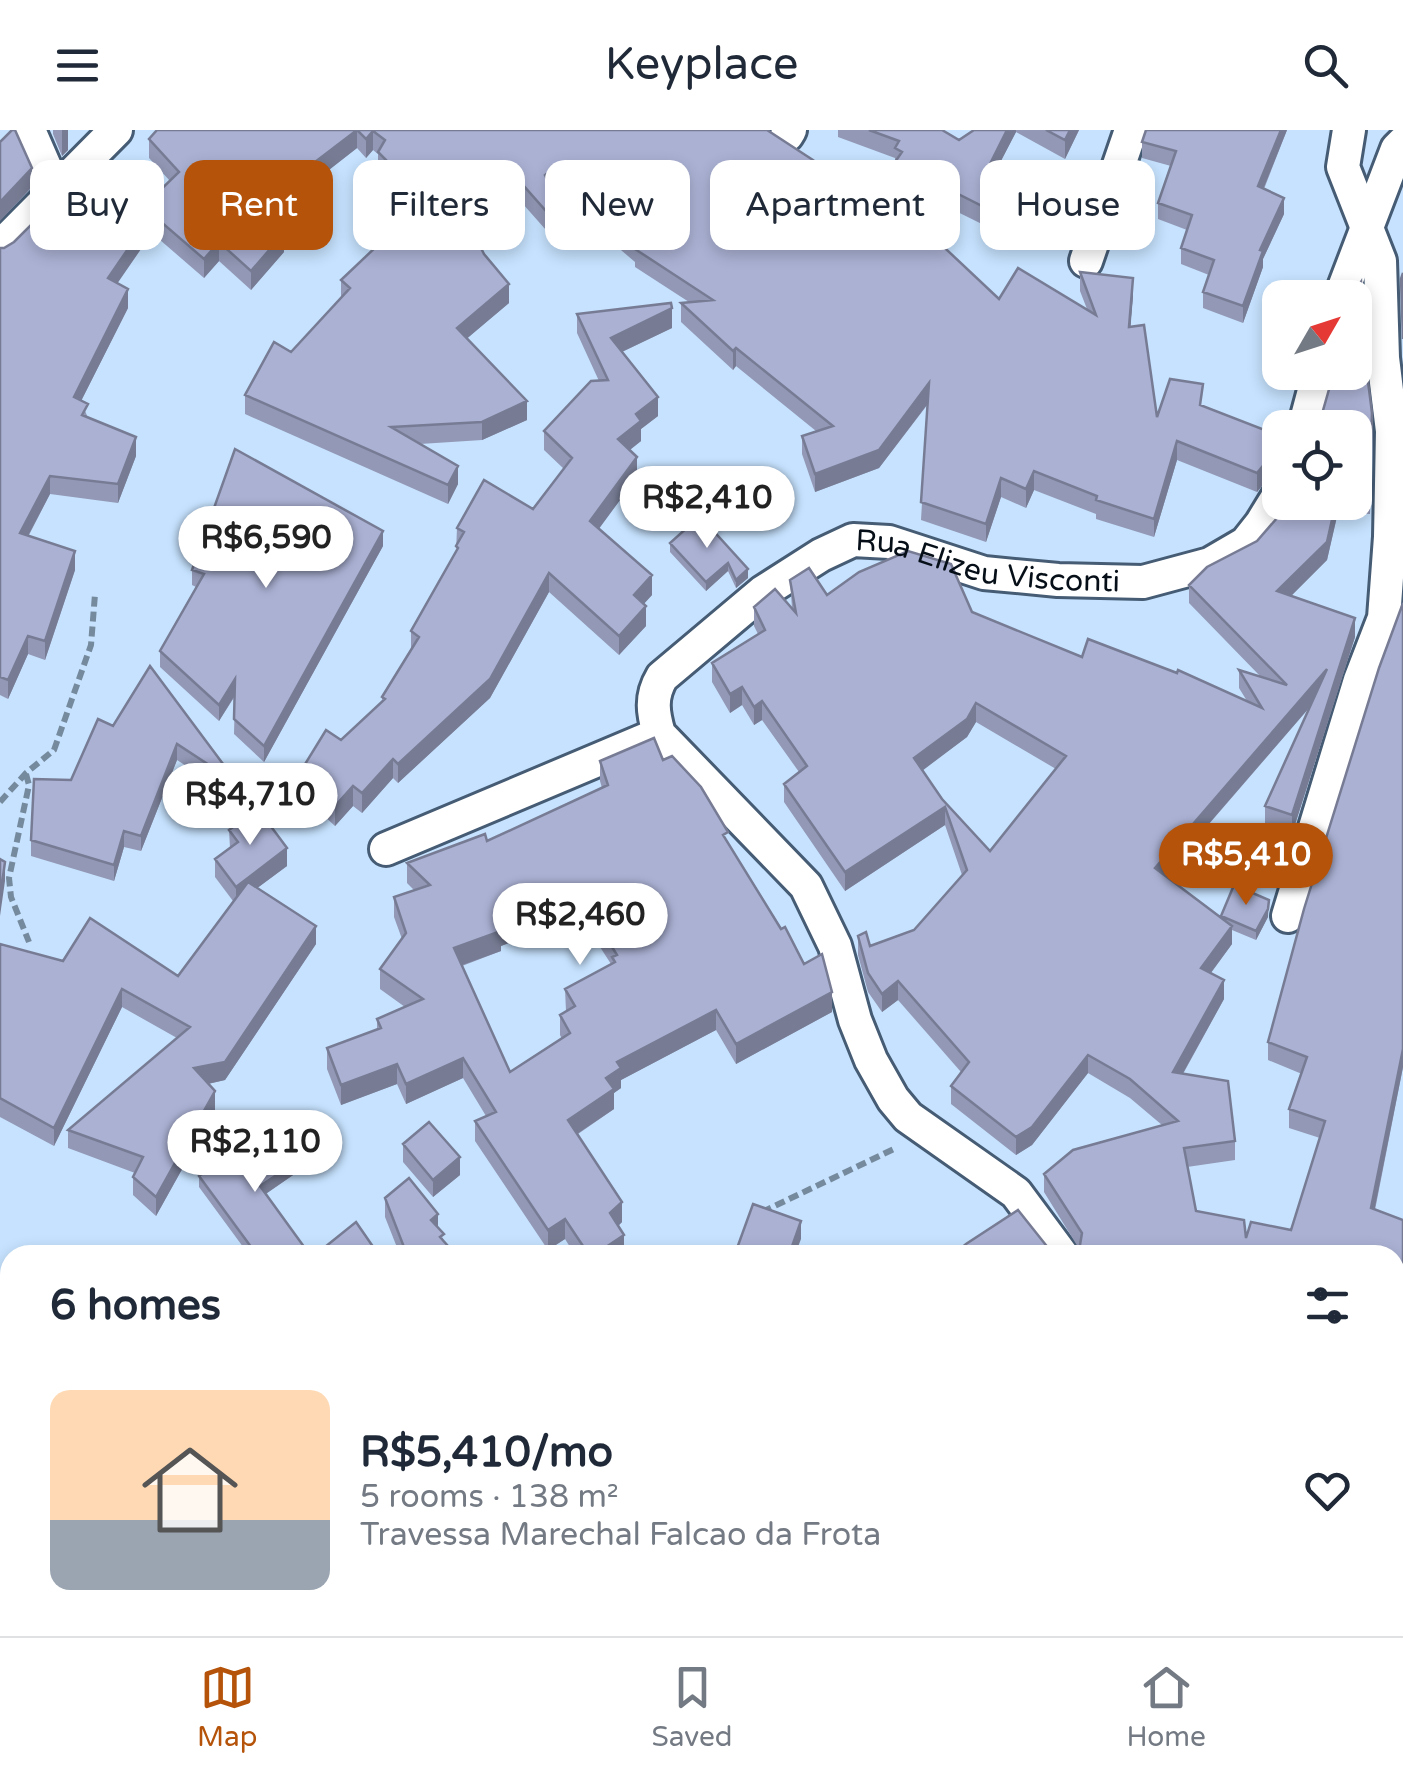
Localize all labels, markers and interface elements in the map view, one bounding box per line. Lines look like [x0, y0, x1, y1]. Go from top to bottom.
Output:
icon: menu [50, 38, 105, 93]
text: Keyplace [605, 38, 798, 92]
icon: search [1298, 38, 1353, 93]
chip: Buy [30, 160, 164, 250]
chip: Rent [184, 160, 333, 250]
chip: Filters [353, 160, 525, 250]
chip: New [545, 160, 690, 250]
chip: Apartment [710, 160, 960, 250]
chip: House [980, 160, 1155, 250]
north arrow [1262, 280, 1372, 390]
map controls [1262, 280, 1372, 520]
button: locate [1262, 410, 1372, 520]
pin: R$2,410 [615, 466, 799, 551]
text: R$2,410 [642, 479, 772, 517]
pin: R$6,590 [174, 506, 358, 591]
text: R$6,590 [200, 519, 332, 557]
street label: Rua Elizeu Visconti [854, 522, 1121, 600]
pin: R$4,710 [158, 763, 342, 848]
text: R$4,710 [185, 776, 315, 814]
pin: R$5,410 [1154, 823, 1338, 908]
text: R$5,410 [1181, 836, 1311, 874]
pin: R$2,460 [488, 883, 672, 968]
text: R$2,460 [515, 896, 645, 934]
pin: R$2,110 [163, 1110, 347, 1195]
text: R$2,110 [189, 1123, 321, 1161]
icon: filters [1300, 1278, 1355, 1333]
text: 6 homes [50, 1280, 221, 1331]
text: R$5,410/mo [360, 1427, 613, 1478]
icon: home [130, 1430, 250, 1550]
icon: heart [1300, 1463, 1355, 1518]
text: 5 rooms · 138 m² [360, 1478, 619, 1516]
text: Travessa Marechal Falcao da Frota [360, 1516, 881, 1554]
tab: Map [197, 1660, 258, 1754]
tab: Saved [652, 1660, 733, 1754]
tab: Home [1127, 1660, 1206, 1754]

